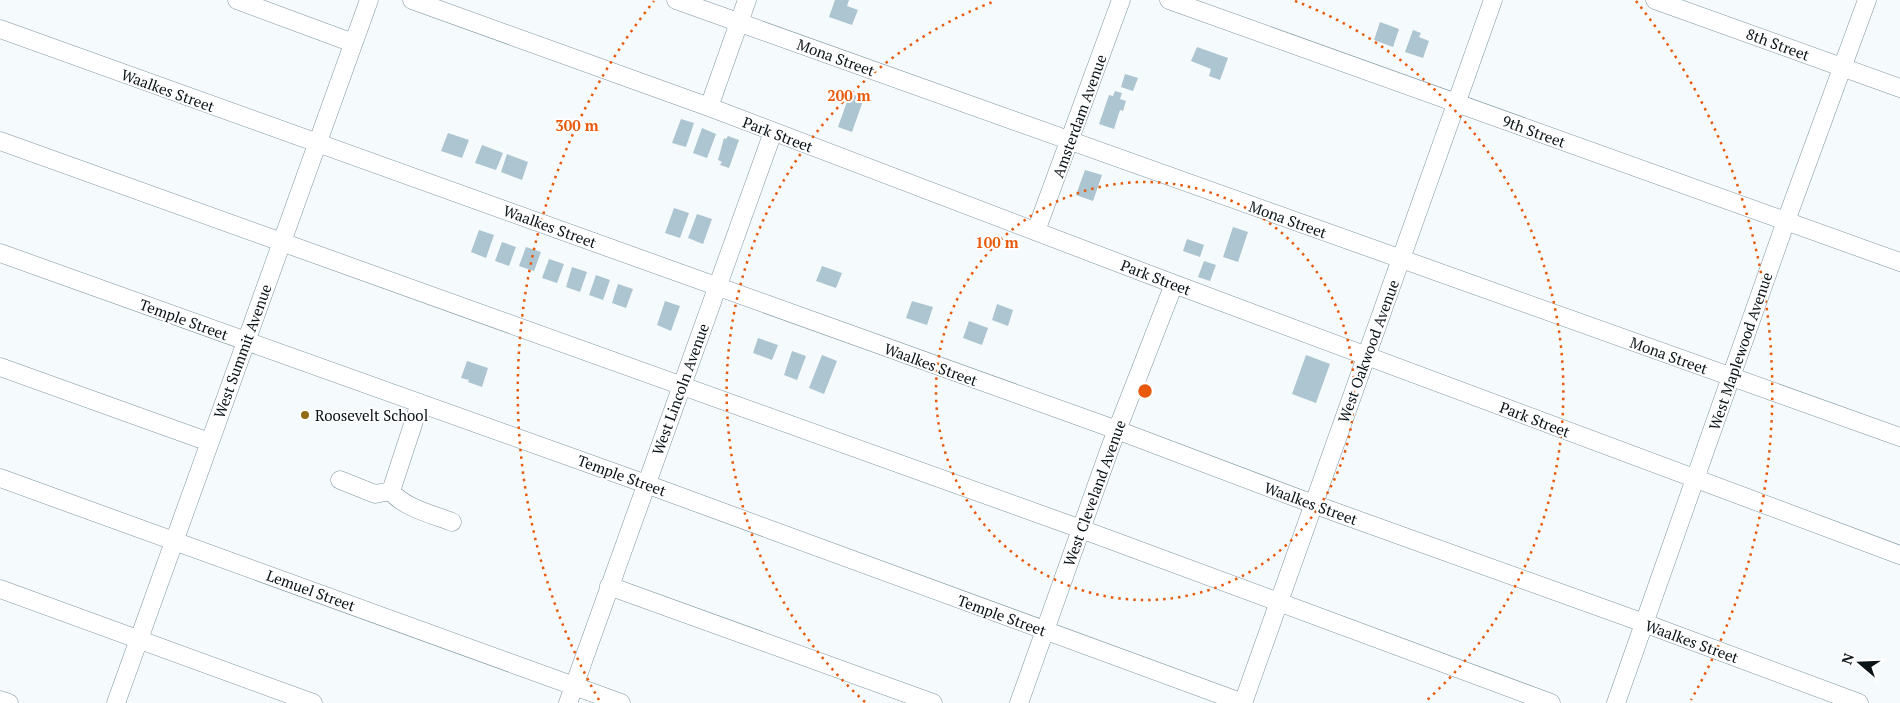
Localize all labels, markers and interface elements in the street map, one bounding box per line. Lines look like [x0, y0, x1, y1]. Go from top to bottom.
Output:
street label: 8th Street [1744, 23, 1813, 65]
street label: Mona Street [794, 34, 878, 80]
street label: Amsterdam Avenue [1047, 52, 1111, 180]
street label: Waalkes Street [119, 64, 218, 116]
text: 200 m [827, 85, 871, 105]
street label: 9th Street [1500, 110, 1569, 152]
street label: Park Street [740, 111, 816, 157]
text: 300 m [555, 115, 599, 135]
street label: Mona Street [1246, 196, 1330, 242]
street label: Waalkes Street [501, 200, 600, 252]
text: 100 m [975, 232, 1019, 252]
street label: Park Street [1118, 254, 1194, 300]
street label: West Maplewood Avenue [1704, 269, 1776, 433]
street label: West Oakwood Avenue [1333, 277, 1403, 425]
street label: West Summit Avenue [208, 281, 276, 421]
street label: Temple Street [137, 294, 232, 344]
street label: West Lincoln Avenue [647, 320, 713, 458]
street label: Mona Street [1627, 332, 1711, 378]
street label: Waalkes Street [882, 338, 981, 390]
centre of rings [1136, 382, 1154, 400]
street label: Park Street [1497, 396, 1573, 442]
place label: Roosevelt School [315, 405, 428, 425]
marker: Roosevelt School [299, 409, 311, 421]
street label: West Cleveland Avenue [1058, 417, 1130, 569]
street label: Temple Street [575, 450, 670, 500]
street label: Waalkes Street [1262, 477, 1361, 529]
street label: Lemuel Street [264, 565, 359, 615]
street label: Temple Street [955, 590, 1050, 640]
street label: Waalkes Street [1643, 615, 1742, 667]
north arrow [1835, 638, 1885, 688]
text: N [1837, 650, 1858, 667]

